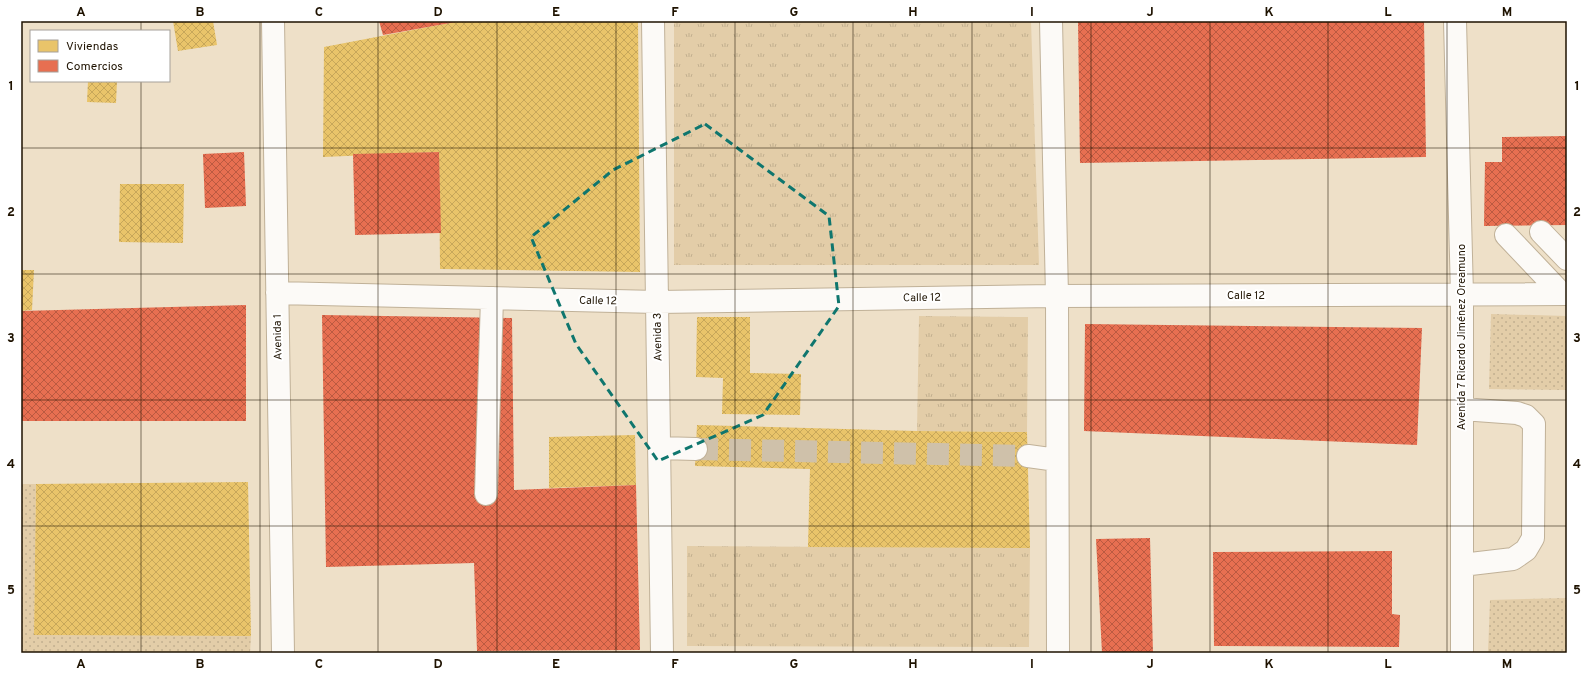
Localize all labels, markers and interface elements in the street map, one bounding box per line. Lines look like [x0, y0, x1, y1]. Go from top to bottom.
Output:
text: A [76, 5, 86, 21]
text: B [196, 5, 205, 21]
text: C [315, 5, 323, 21]
text: D [433, 5, 443, 21]
text: E [552, 5, 560, 21]
text: F [671, 5, 679, 21]
text: G [790, 5, 799, 21]
text: H [908, 5, 918, 21]
text: I [1030, 5, 1034, 21]
text: J [1146, 5, 1154, 21]
text: K [1264, 5, 1274, 21]
text: L [1384, 5, 1392, 21]
text: M [1502, 5, 1512, 21]
legend [30, 30, 170, 82]
text: Viviendas [66, 39, 118, 55]
text: Comercios [66, 59, 123, 75]
text: 1 [8, 79, 14, 95]
text: 1 [1574, 79, 1580, 95]
text: 2 [7, 205, 15, 221]
text: 2 [1573, 205, 1581, 221]
street label: Avenida 7 Ricardo Jiménez Oreamuno [1455, 244, 1469, 430]
street label: Calle 12 [1227, 289, 1265, 303]
street label: Calle 12 [903, 291, 941, 305]
street label: Calle 12 [579, 294, 617, 308]
street label: Avenida 3 [651, 313, 665, 361]
street label: Avenida 1 [271, 314, 285, 360]
text: 3 [7, 331, 15, 347]
text: 3 [1573, 331, 1581, 347]
text: 4 [7, 457, 15, 473]
text: 4 [1573, 457, 1581, 473]
text: 5 [7, 583, 15, 599]
text: 5 [1573, 583, 1581, 599]
text: A [76, 657, 86, 673]
text: B [196, 657, 205, 673]
text: C [315, 657, 323, 673]
text: D [433, 657, 443, 673]
text: E [552, 657, 560, 673]
text: F [671, 657, 679, 673]
text: G [790, 657, 799, 673]
text: H [908, 657, 918, 673]
text: I [1030, 657, 1034, 673]
text: J [1146, 657, 1154, 673]
text: K [1264, 657, 1274, 673]
text: L [1384, 657, 1392, 673]
text: M [1502, 657, 1512, 673]

